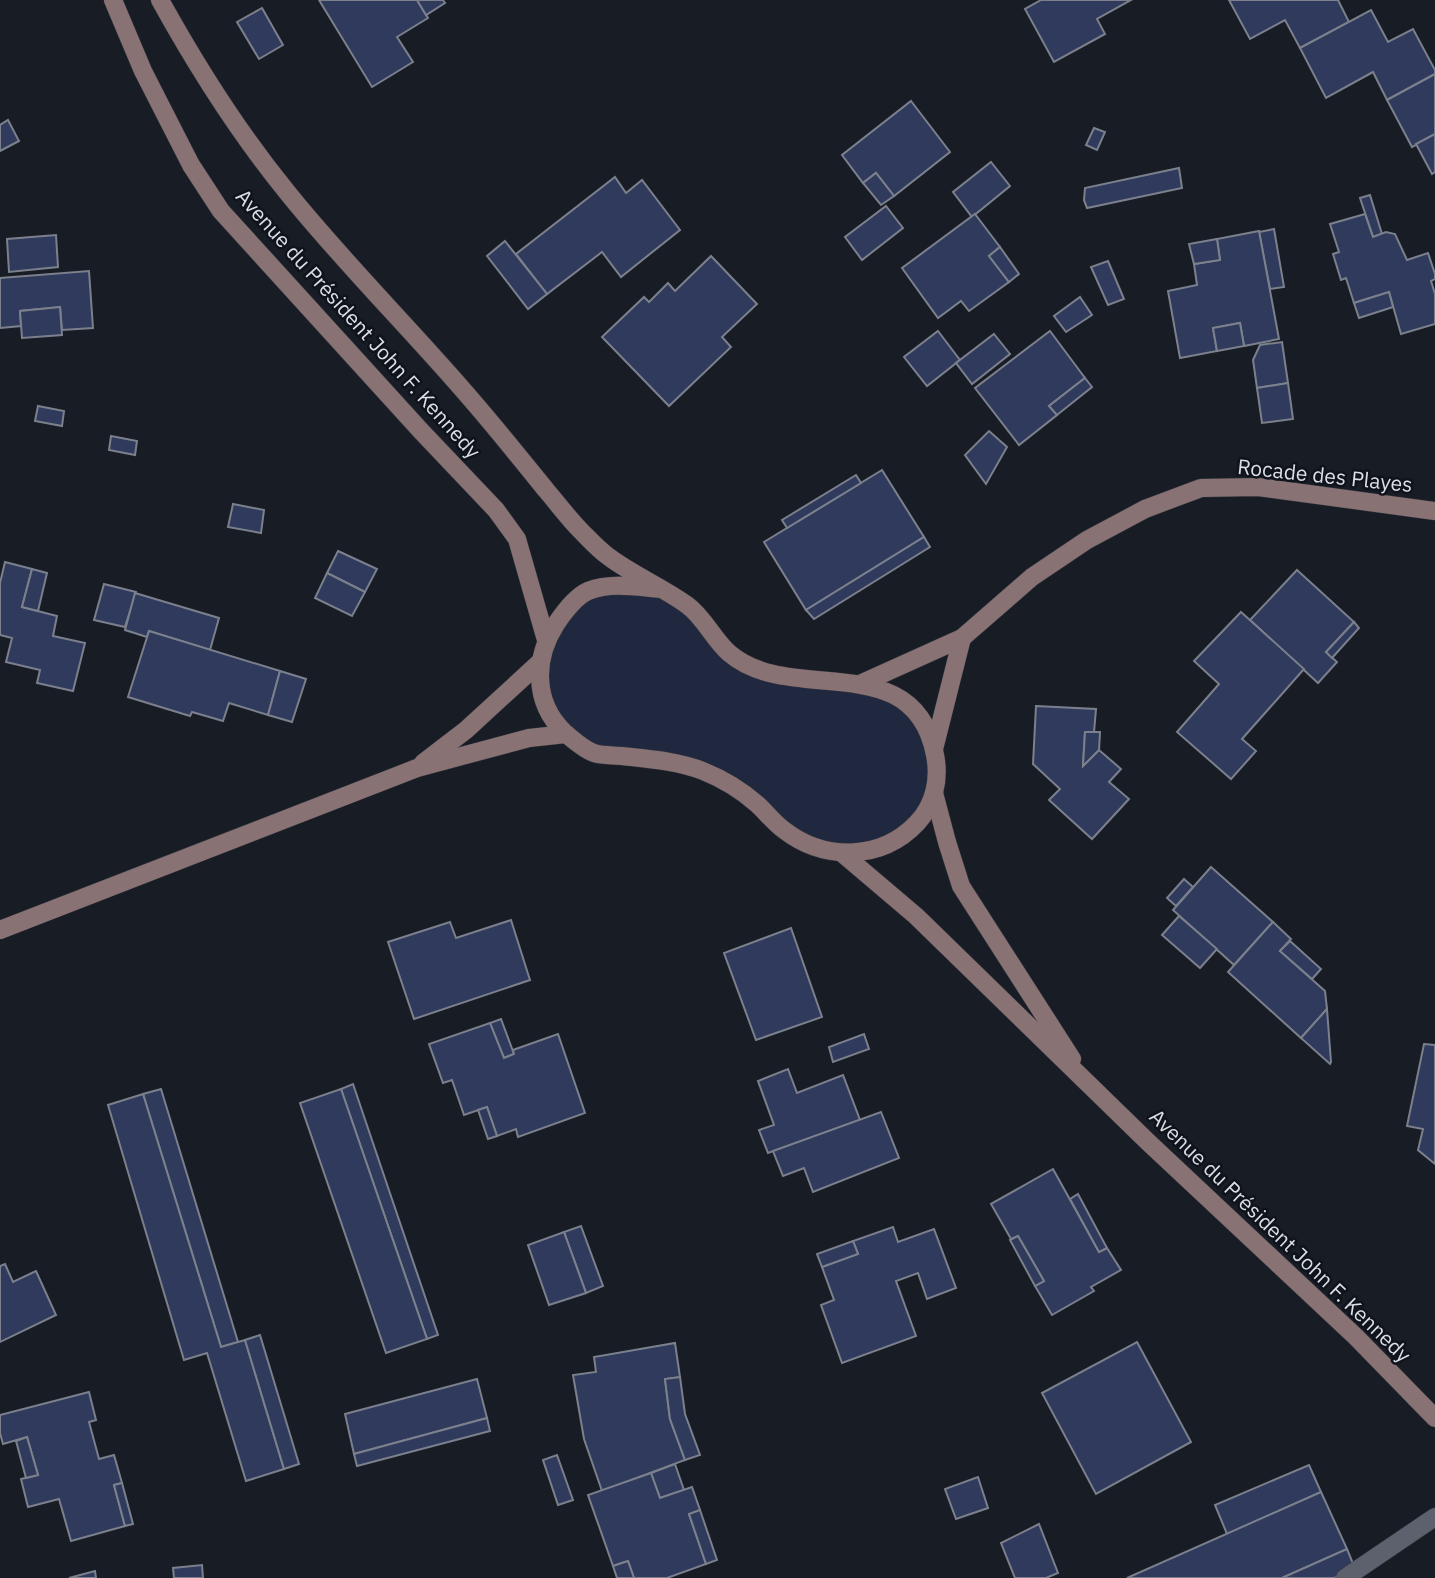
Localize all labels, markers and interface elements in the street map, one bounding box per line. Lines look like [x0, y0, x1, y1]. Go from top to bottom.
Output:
street label: Avenue du Président John F. Kennedy [230, 183, 488, 464]
street label: Rocade des Playes [1236, 452, 1414, 498]
street label: Avenue du Président John F. Kennedy [1144, 1102, 1418, 1369]

